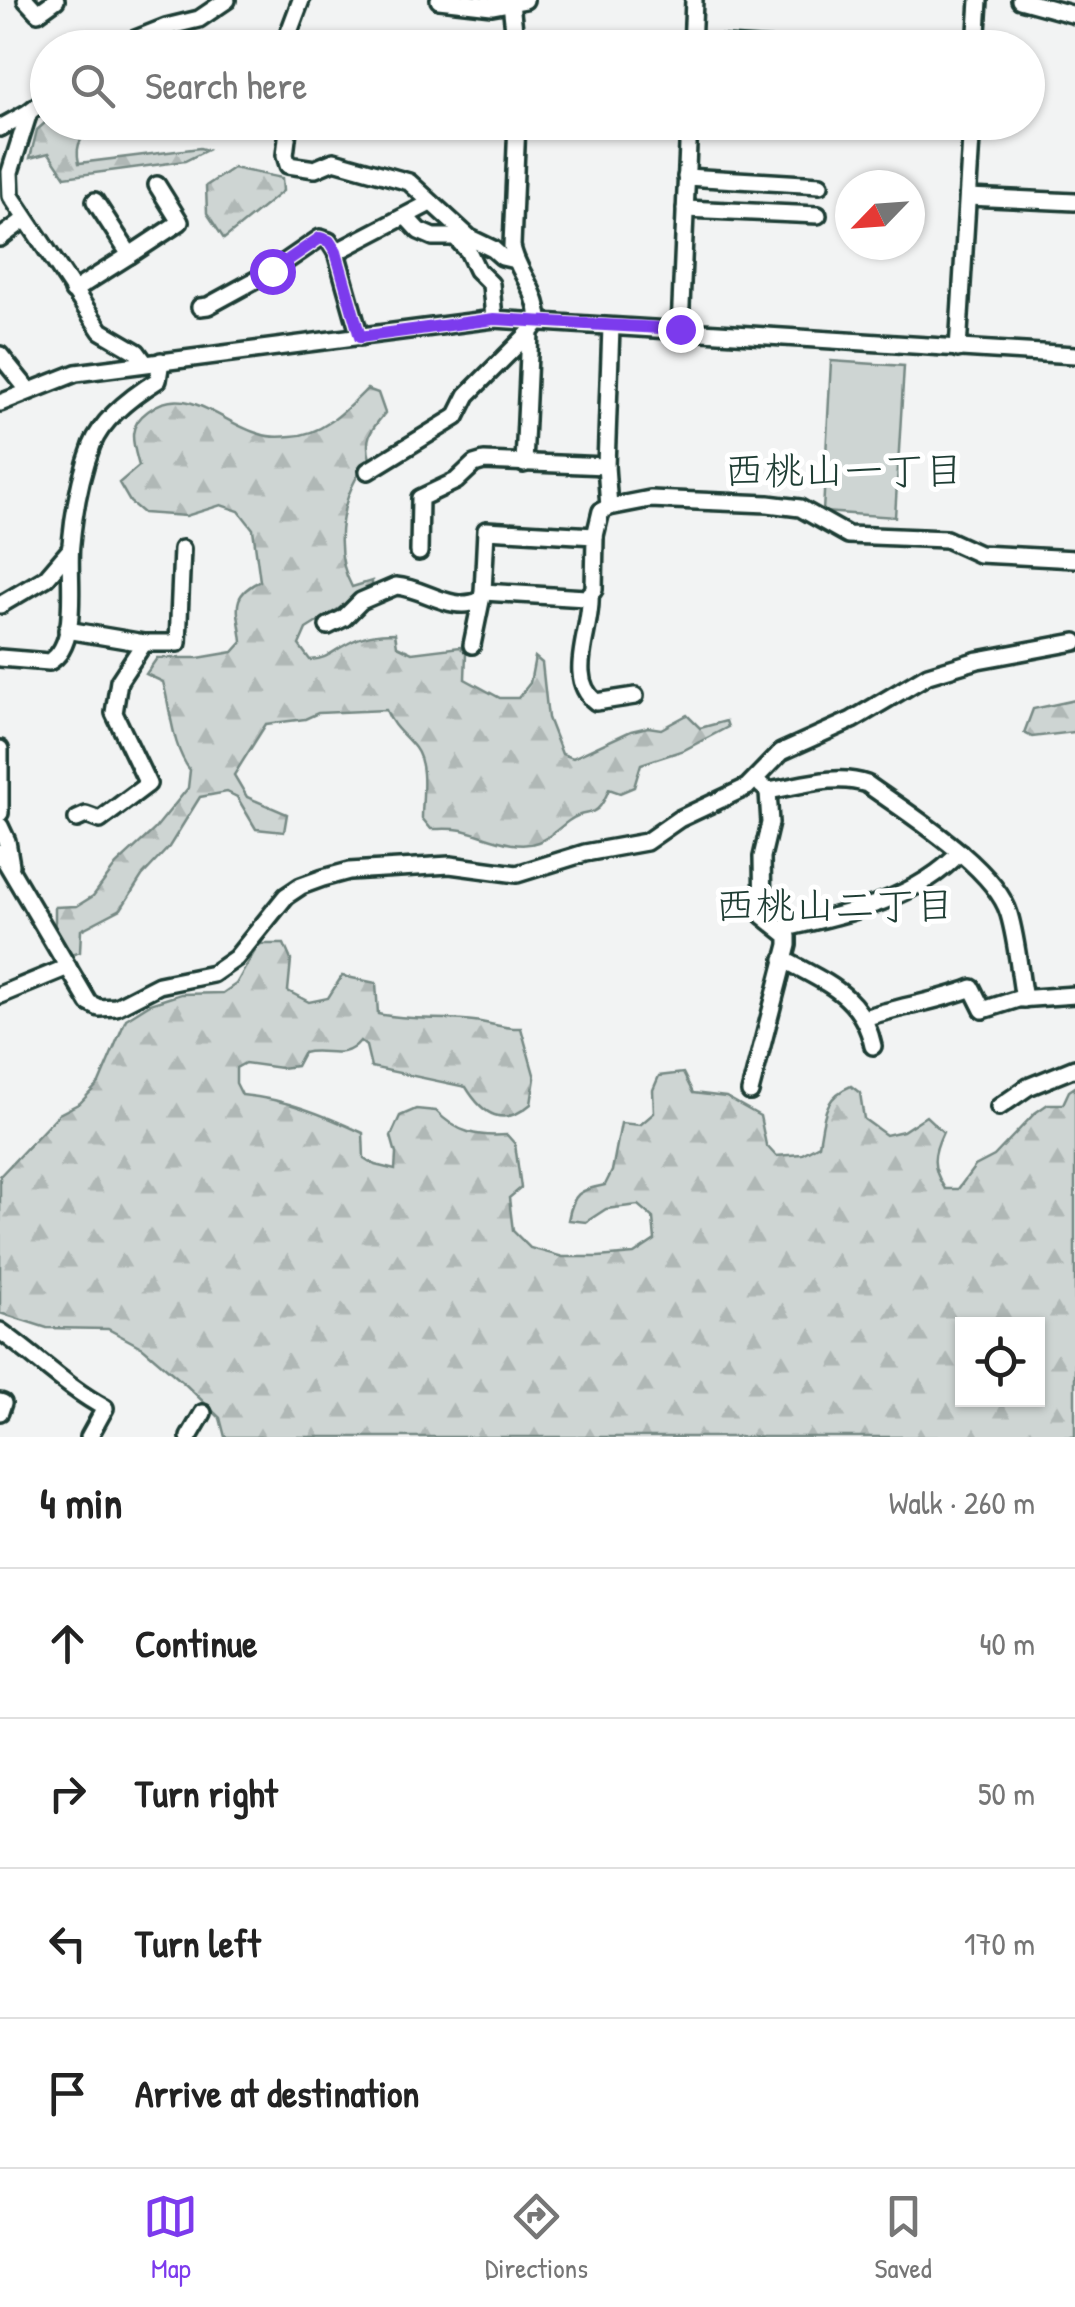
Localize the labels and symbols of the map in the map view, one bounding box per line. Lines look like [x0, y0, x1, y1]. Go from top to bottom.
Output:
north arrow [835, 170, 925, 260]
route start [250, 249, 296, 295]
route end [658, 307, 704, 353]
district label: 西桃山一丁目 [724, 442, 964, 496]
district label: 西桃山二丁目 [715, 877, 955, 931]

